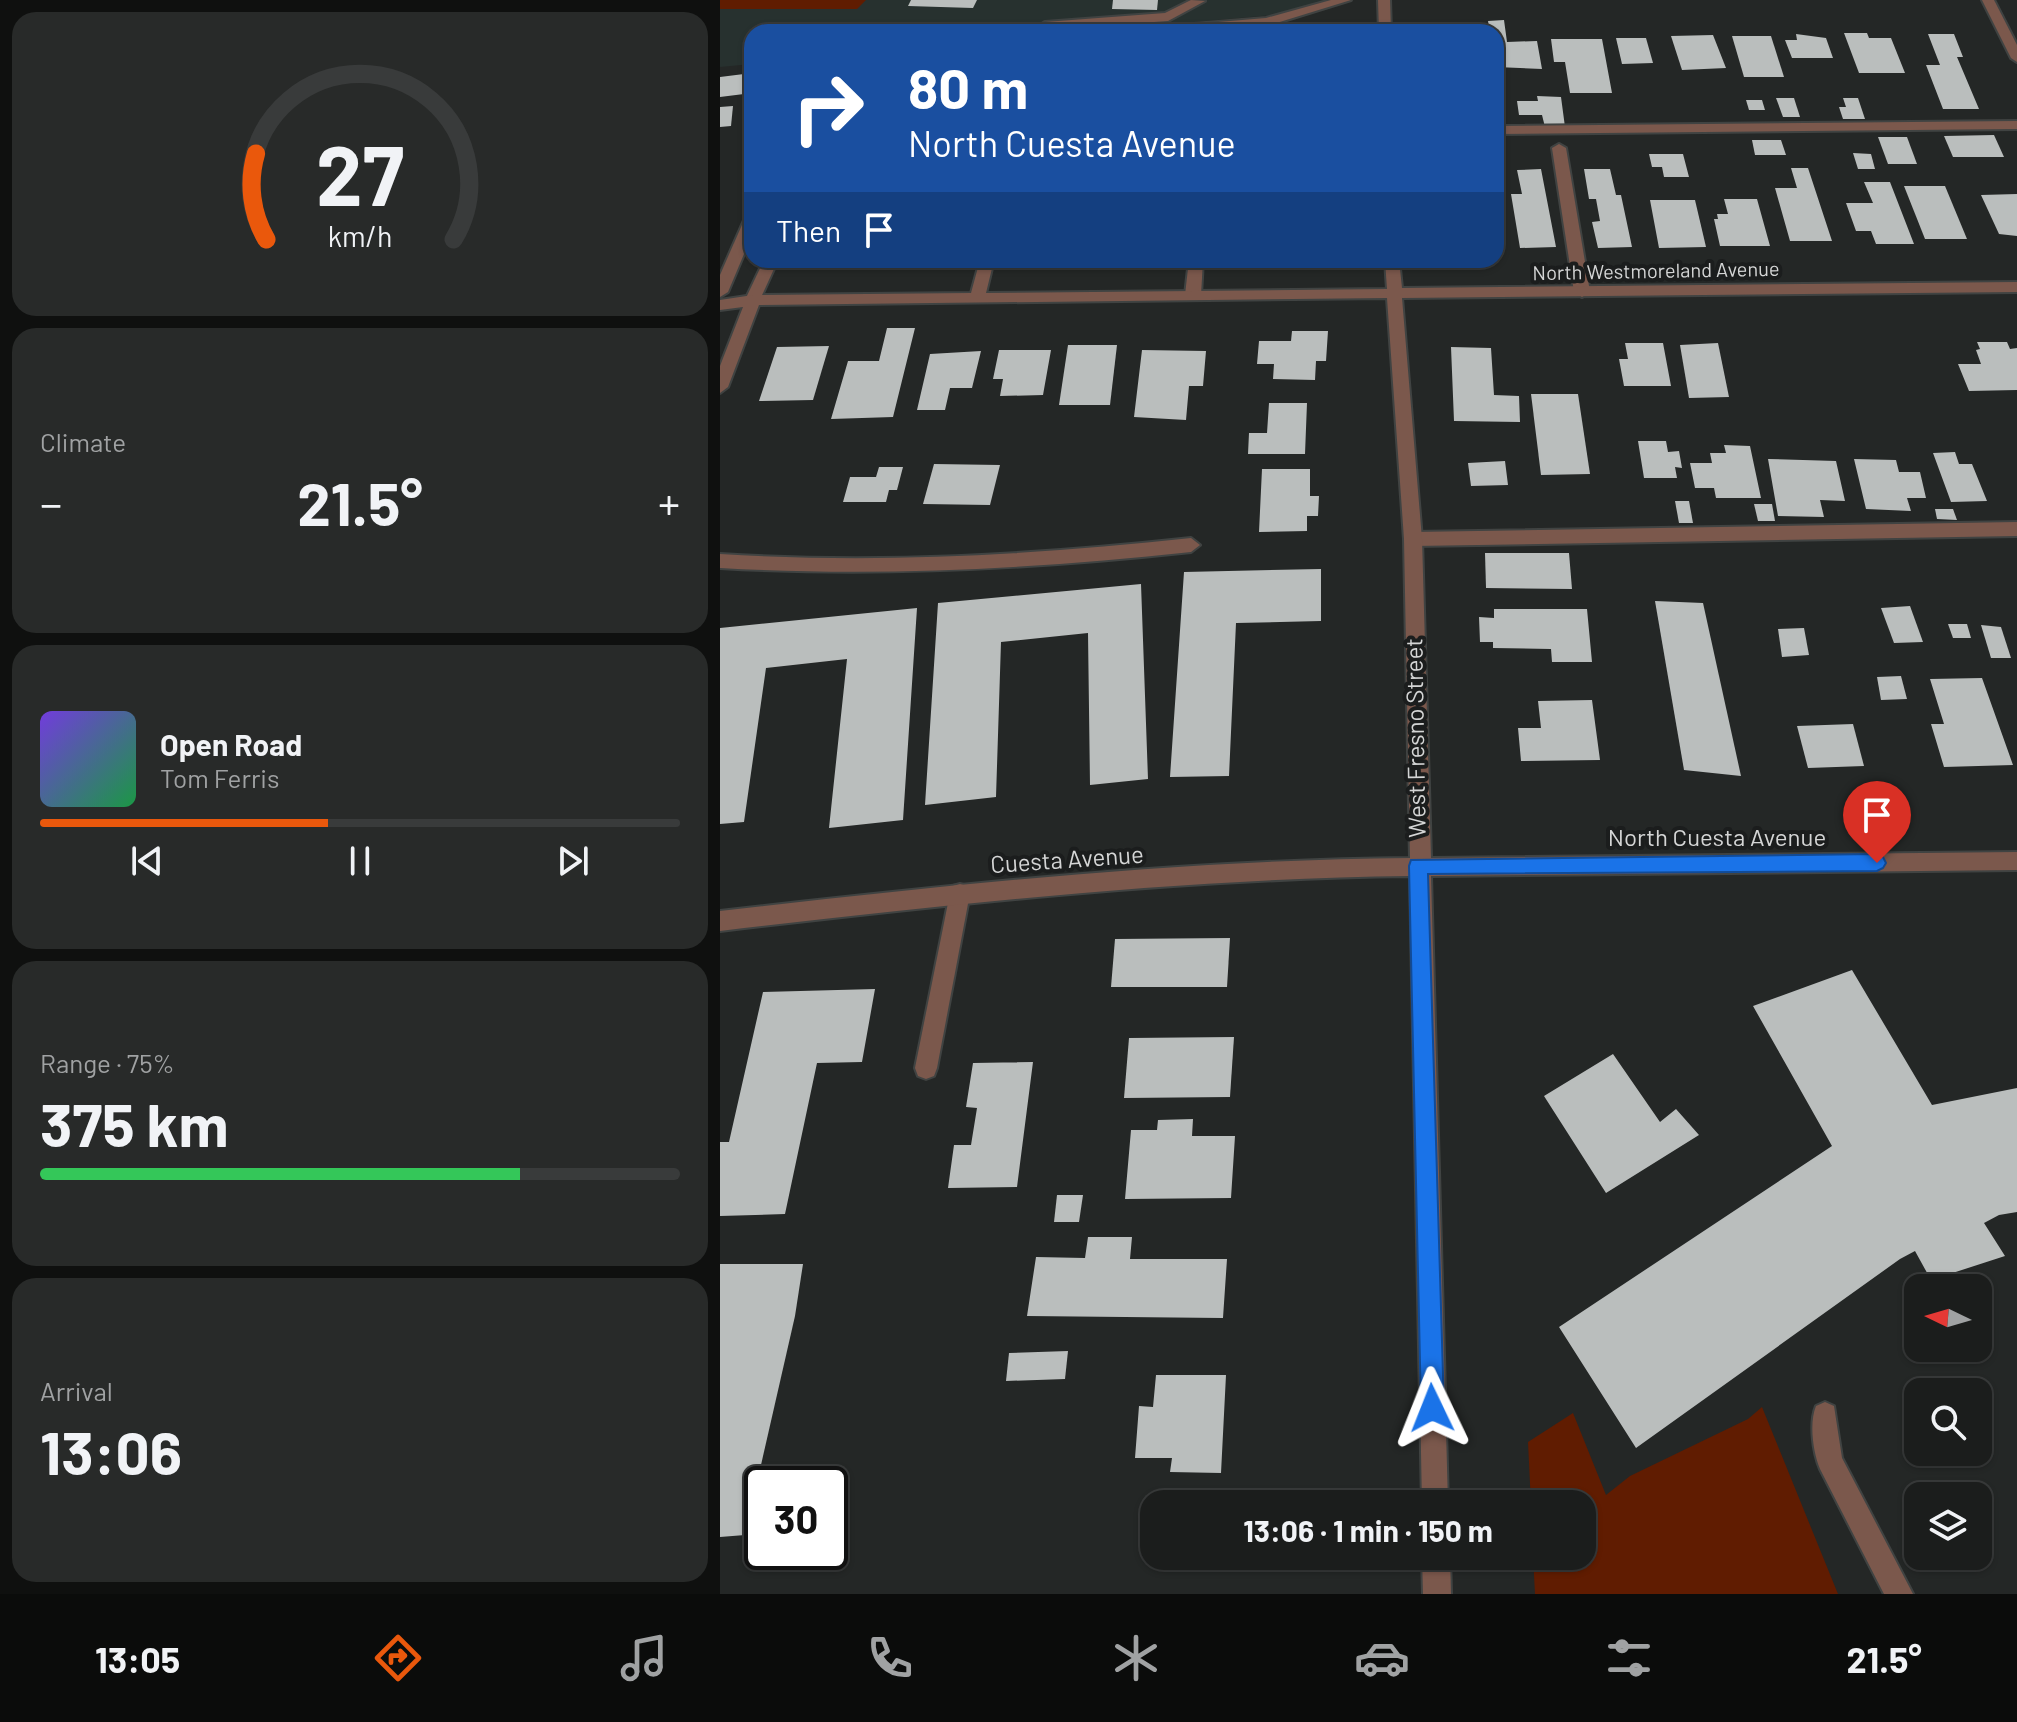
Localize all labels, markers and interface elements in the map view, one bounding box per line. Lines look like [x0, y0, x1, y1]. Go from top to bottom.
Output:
text: 80 m [908, 53, 1028, 120]
icon: right [776, 56, 880, 160]
text: North Cuesta Avenue [908, 121, 1236, 164]
text: 27 [316, 123, 404, 223]
icon: arrive [857, 208, 901, 252]
text: Then [776, 212, 841, 248]
text: km/h [328, 218, 392, 253]
street label: North Westmoreland Avenue [1532, 256, 1780, 284]
text: Climate [40, 426, 126, 457]
text: 21.5° [297, 466, 423, 538]
text: − [40, 476, 62, 529]
text: + [658, 476, 680, 529]
street label: West Fresno Street [1398, 638, 1431, 838]
text: Open Road [160, 726, 302, 762]
text: Tom Ferris [160, 762, 280, 793]
pin [1843, 781, 1911, 863]
icon: arrive [1855, 793, 1899, 837]
street label: North Cuesta Avenue [1608, 822, 1826, 851]
icon: previous [125, 839, 169, 883]
icon: pause [338, 839, 382, 883]
icon: next [551, 839, 595, 883]
street label: Cuesta Avenue [989, 839, 1145, 878]
text: Range · 75% [40, 1047, 175, 1078]
text: 375 km [40, 1087, 229, 1159]
north arrow [1904, 1274, 1992, 1362]
map controls [1904, 1274, 1992, 1570]
position arrow [1390, 1366, 1474, 1450]
text: Arrival [40, 1375, 113, 1406]
button: search [1904, 1378, 1992, 1466]
text: 13:06 [40, 1415, 182, 1487]
speed limit sign: 30 [744, 1466, 848, 1570]
button: layers [1904, 1482, 1992, 1570]
text: 13:06 · 1 min · 150 m [1243, 1512, 1493, 1548]
icon: directions [370, 1630, 426, 1686]
icon: music [616, 1630, 672, 1686]
icon: phone [862, 1630, 918, 1686]
icon: climate [1108, 1630, 1164, 1686]
icon: car [1354, 1630, 1410, 1686]
icon: filters [1601, 1630, 1657, 1686]
text: 13:05 [95, 1637, 180, 1680]
text: 21.5° [1847, 1637, 1922, 1680]

